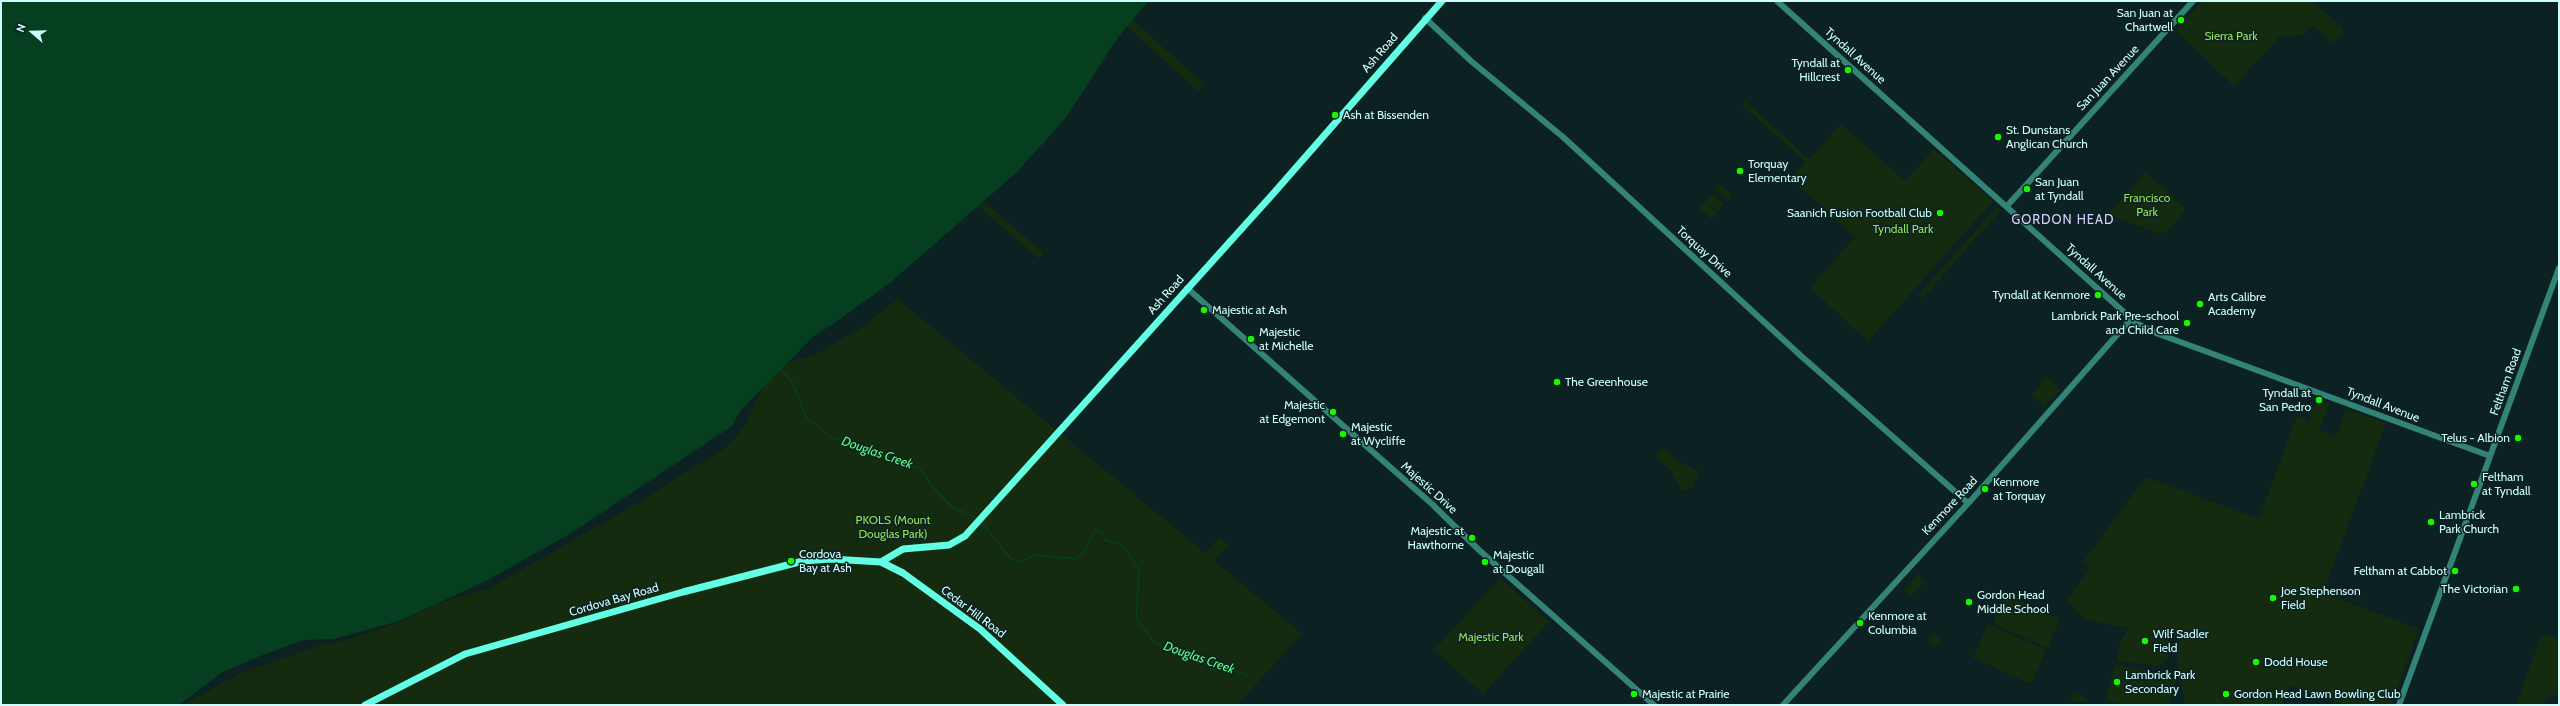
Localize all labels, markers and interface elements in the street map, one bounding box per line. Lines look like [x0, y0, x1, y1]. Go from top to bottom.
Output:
place label: San Juan at Chartwell [2117, 6, 2173, 34]
north arrow [12, 12, 52, 52]
marker: San Juan at Chartwell [2176, 15, 2186, 25]
text: N [13, 22, 29, 34]
street label: Tyndall Avenue [1822, 25, 1888, 87]
park label: Sierra Park [2204, 29, 2258, 43]
street label: Ash Road [1359, 30, 1401, 76]
street label: San Juan Avenue [2074, 42, 2142, 114]
place label: Tyndall at Hillcrest [1791, 56, 1840, 84]
marker: Tyndall at Hillcrest [1843, 65, 1853, 75]
place label: Ash at Bissenden [1343, 108, 1429, 122]
marker: Ash at Bissenden [1330, 110, 1340, 120]
place label: St. Dunstans Anglican Church [2006, 123, 2088, 151]
marker: St. Dunstans Anglican Church [1993, 132, 2003, 142]
place label: Torquay Elementary [1748, 157, 1806, 185]
marker: Torquay Elementary [1735, 166, 1745, 176]
place label: San Juan at Tyndall [2035, 175, 2084, 203]
marker: San Juan at Tyndall [2022, 184, 2032, 194]
park label: Francisco Park [2124, 191, 2170, 219]
place label: Saanich Fusion Football Club [1787, 206, 1932, 220]
marker: Saanich Fusion Football Club [1935, 208, 1945, 218]
district label: GORDON HEAD [2012, 212, 2114, 228]
park label: Tyndall Park [1873, 222, 1933, 236]
street label: Torquay Drive [1673, 223, 1735, 281]
street label: Tyndall Avenue [2063, 241, 2129, 303]
street label: Ash Road [1145, 272, 1187, 318]
place label: Tyndall at Kenmore [1993, 288, 2090, 302]
marker: Tyndall at Kenmore [2093, 290, 2103, 300]
place label: Arts Calibre Academy [2208, 290, 2266, 318]
marker: Arts Calibre Academy [2195, 299, 2205, 309]
place label: Majestic at Ash [1212, 303, 1287, 317]
marker: Majestic at Ash [1199, 305, 1209, 315]
place label: Lambrick Park Pre-school and Child Care [2051, 309, 2179, 337]
marker: Lambrick Park Pre-school and Child Care [2182, 318, 2192, 328]
place label: Majestic at Michelle [1259, 325, 1313, 353]
marker: Majestic at Michelle [1246, 334, 1256, 344]
street label: Feltham Road [2487, 347, 2525, 417]
place label: The Greenhouse [1565, 375, 1648, 389]
marker: The Greenhouse [1552, 377, 1562, 387]
street label: Tyndall Avenue [2344, 384, 2422, 426]
place label: Tyndall at San Pedro [2259, 386, 2311, 414]
marker: Tyndall at San Pedro [2314, 395, 2324, 405]
place label: Majestic at Edgemont [1260, 398, 1325, 426]
marker: Majestic at Edgemont [1328, 407, 1338, 417]
place label: Majestic at Wycliffe [1351, 420, 1405, 448]
marker: Majestic at Wycliffe [1338, 429, 1348, 439]
place label: Telus - Albion [2441, 431, 2510, 445]
marker: Telus - Albion [2513, 433, 2523, 443]
water label: Douglas Creek [839, 434, 915, 472]
street label: Majestic Drive [1398, 459, 1460, 517]
place label: Feltham at Tyndall [2482, 470, 2531, 498]
street label: Kenmore Road [1919, 474, 1981, 538]
place label: Kenmore at Torquay [1993, 475, 2046, 503]
marker: Feltham at Tyndall [2469, 479, 2479, 489]
marker: Kenmore at Torquay [1980, 484, 1990, 494]
place label: Lambrick Park Church [2439, 508, 2499, 536]
park label: PKOLS (Mount Douglas Park) [856, 513, 930, 541]
marker: Lambrick Park Church [2426, 517, 2436, 527]
place label: Majestic at Hawthorne [1408, 524, 1464, 552]
marker: Majestic at Hawthorne [1467, 533, 1477, 543]
place label: Cordova Bay at Ash [799, 547, 852, 575]
place label: Majestic at Dougall [1493, 548, 1544, 576]
marker: Cordova Bay at Ash [786, 556, 796, 566]
marker: Majestic at Dougall [1480, 557, 1490, 567]
place label: Feltham at Cabbot [2353, 564, 2447, 578]
marker: Feltham at Cabbot [2450, 566, 2460, 576]
street label: Cordova Bay Road [568, 580, 660, 620]
place label: The Victorian [2441, 582, 2508, 596]
street label: Cedar Hill Road [938, 583, 1008, 641]
place label: Joe Stephenson Field [2281, 584, 2361, 612]
marker: The Victorian [2511, 584, 2521, 594]
place label: Gordon Head Middle School [1977, 588, 2049, 616]
marker: Joe Stephenson Field [2268, 593, 2278, 603]
marker: Gordon Head Middle School [1964, 597, 1974, 607]
place label: Kenmore at Columbia [1868, 609, 1927, 637]
marker: Kenmore at Columbia [1855, 618, 1865, 628]
place label: Wilf Sadler Field [2153, 627, 2208, 655]
park label: Majestic Park [1458, 630, 1524, 644]
marker: Wilf Sadler Field [2140, 636, 2150, 646]
water label: Douglas Creek [1161, 639, 1237, 677]
place label: Dodd House [2264, 655, 2328, 669]
marker: Dodd House [2251, 657, 2261, 667]
place label: Lambrick Park Secondary [2125, 668, 2195, 696]
marker: Lambrick Park Secondary [2112, 677, 2122, 687]
place label: Majestic at Prairie [1642, 687, 1729, 701]
place label: Gordon Head Lawn Bowling Club [2234, 687, 2401, 701]
marker: Majestic at Prairie [1629, 689, 1639, 699]
marker: Gordon Head Lawn Bowling Club [2221, 689, 2231, 699]

